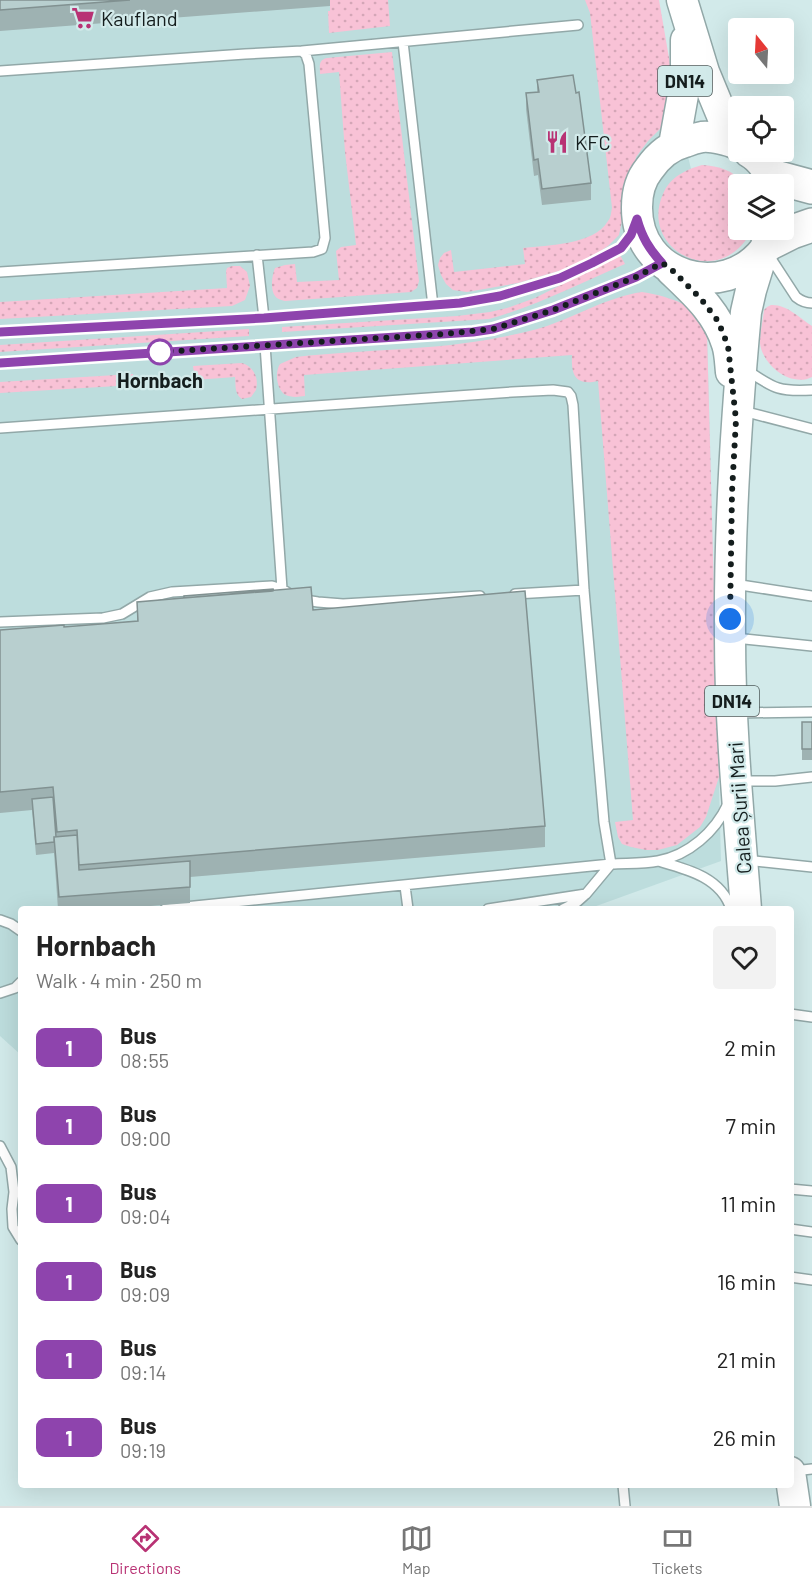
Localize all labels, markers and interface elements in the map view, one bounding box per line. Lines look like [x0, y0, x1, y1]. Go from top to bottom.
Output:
supermarket icon: Kaufland [70, 5, 96, 31]
place label: Kaufland [101, 6, 178, 30]
north arrow [728, 18, 794, 84]
map controls [728, 18, 794, 240]
road number: DN14 [658, 66, 712, 96]
button: locate [728, 96, 794, 162]
restaurant icon: KFC [544, 129, 570, 155]
place label: KFC [575, 130, 611, 154]
button: layers [728, 174, 794, 240]
marker: Hornbach [147, 339, 173, 365]
place label: Hornbach [117, 368, 203, 392]
your location [715, 604, 745, 634]
road number: DN14 [705, 686, 759, 716]
street label: Calea Șurii Mari [722, 741, 756, 875]
button: heart [713, 926, 776, 989]
text: Hornbach [36, 928, 156, 962]
text: Walk · 4 min · 250 m [36, 968, 202, 992]
text: Bus [120, 1022, 157, 1048]
text: 2 min [724, 1034, 776, 1060]
text: 1 [65, 1035, 73, 1060]
text: 08:55 [120, 1048, 169, 1072]
text: Bus [120, 1100, 157, 1126]
text: 7 min [726, 1112, 776, 1138]
text: 1 [65, 1113, 73, 1138]
text: 09:00 [120, 1126, 171, 1150]
text: Bus [120, 1178, 157, 1204]
text: 11 min [720, 1190, 776, 1216]
text: 1 [65, 1191, 73, 1216]
text: 09:04 [120, 1204, 171, 1228]
text: Bus [120, 1256, 157, 1282]
text: 16 min [717, 1268, 776, 1294]
text: 1 [65, 1269, 73, 1294]
text: 09:09 [120, 1282, 170, 1306]
text: Bus [120, 1334, 157, 1360]
text: 21 min [717, 1346, 776, 1372]
text: 1 [65, 1347, 73, 1372]
text: 09:14 [120, 1360, 167, 1384]
text: Bus [120, 1412, 157, 1438]
text: 26 min [713, 1424, 776, 1450]
text: 1 [65, 1425, 73, 1450]
text: 09:19 [120, 1438, 166, 1462]
tab: Directions [109, 1522, 181, 1577]
tab: Map [400, 1522, 433, 1577]
tab: Tickets [652, 1522, 703, 1577]

